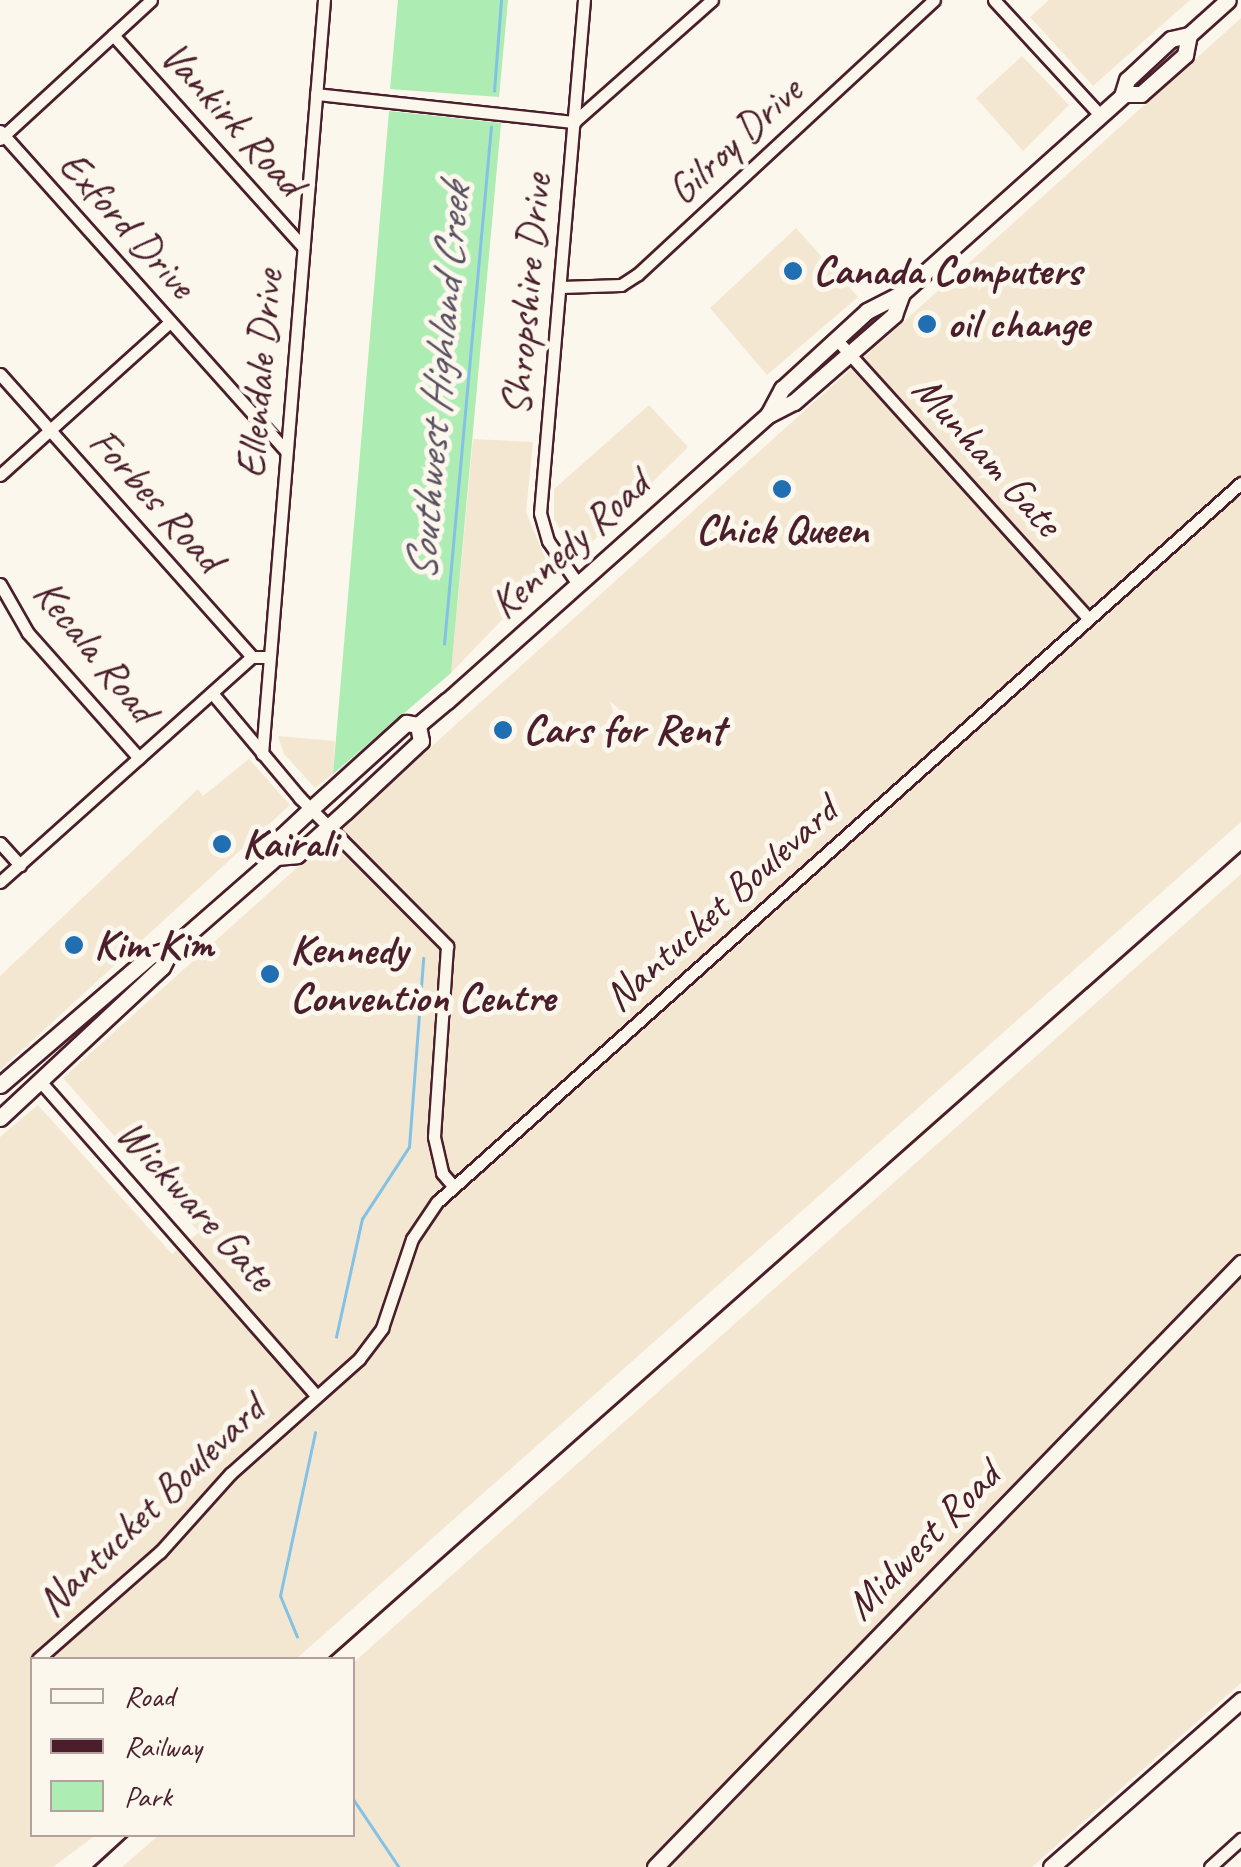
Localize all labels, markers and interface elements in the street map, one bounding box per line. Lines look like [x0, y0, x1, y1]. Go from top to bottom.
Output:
street label: Vankirk Road [150, 32, 314, 206]
street label: Gilroy Drive [657, 66, 813, 216]
street label: Exford Drive [48, 141, 206, 309]
street label: Shropshire Drive [491, 172, 563, 418]
water label: Southwest Highland Creek [394, 183, 482, 583]
place label: Canada Computers [813, 246, 1081, 296]
marker: Canada Computers [782, 260, 804, 282]
street label: Ellendale Drive [226, 268, 294, 480]
place label: oil change [947, 299, 1090, 349]
marker: oil change [916, 313, 938, 335]
street label: Munham Gate [901, 365, 1073, 547]
street label: Forbes Road [79, 418, 233, 582]
street label: Kennedy Road [480, 461, 660, 629]
marker: Chick Queen [771, 478, 793, 500]
place label: Chick Queen [696, 505, 868, 555]
street label: Kecala Road [22, 569, 168, 733]
place label: Cars for Rent [523, 705, 724, 755]
marker: Cars for Rent [492, 719, 514, 741]
street label: Nantucket Boulevard [594, 786, 848, 1022]
place label: Kairali [242, 819, 337, 869]
marker: Kairali [211, 833, 233, 855]
place label: Kim Kim [94, 920, 212, 970]
place label: Kennedy Convention Centre [290, 925, 555, 1024]
marker: Kim Kim [63, 934, 85, 956]
marker: Kennedy Convention Centre [259, 963, 281, 985]
street label: Wickware Gate [106, 1109, 286, 1301]
street label: Nantucket Boulevard [27, 1385, 275, 1627]
street label: Midwest Road [836, 1452, 1010, 1630]
legend [30, 1657, 355, 1837]
text: Road [124, 1677, 174, 1715]
text: Railway [124, 1727, 202, 1765]
text: Park [124, 1777, 172, 1815]

